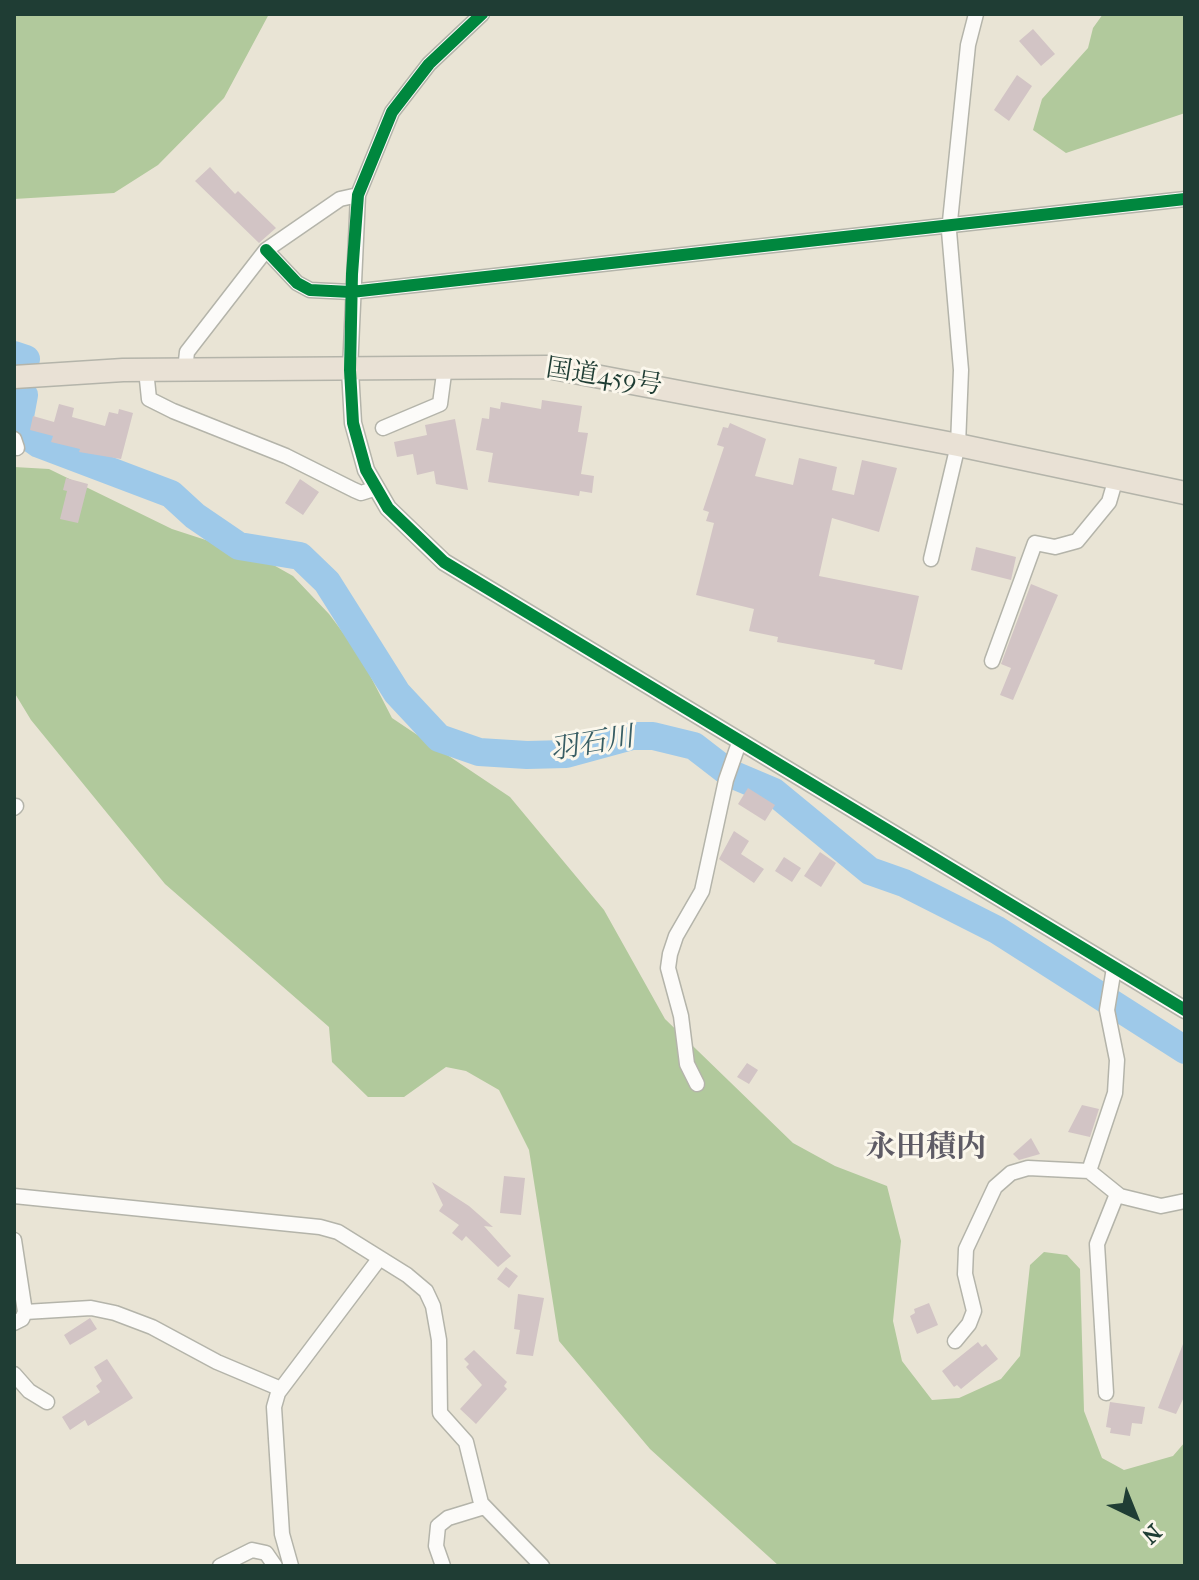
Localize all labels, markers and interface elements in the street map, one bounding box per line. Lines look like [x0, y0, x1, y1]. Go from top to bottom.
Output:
street label: 国道459号 [544, 353, 664, 403]
water label: 羽石川 [548, 721, 636, 769]
district label: 永田積内 [866, 1131, 986, 1167]
north arrow [1095, 1476, 1175, 1556]
text: N [1136, 1518, 1166, 1549]

